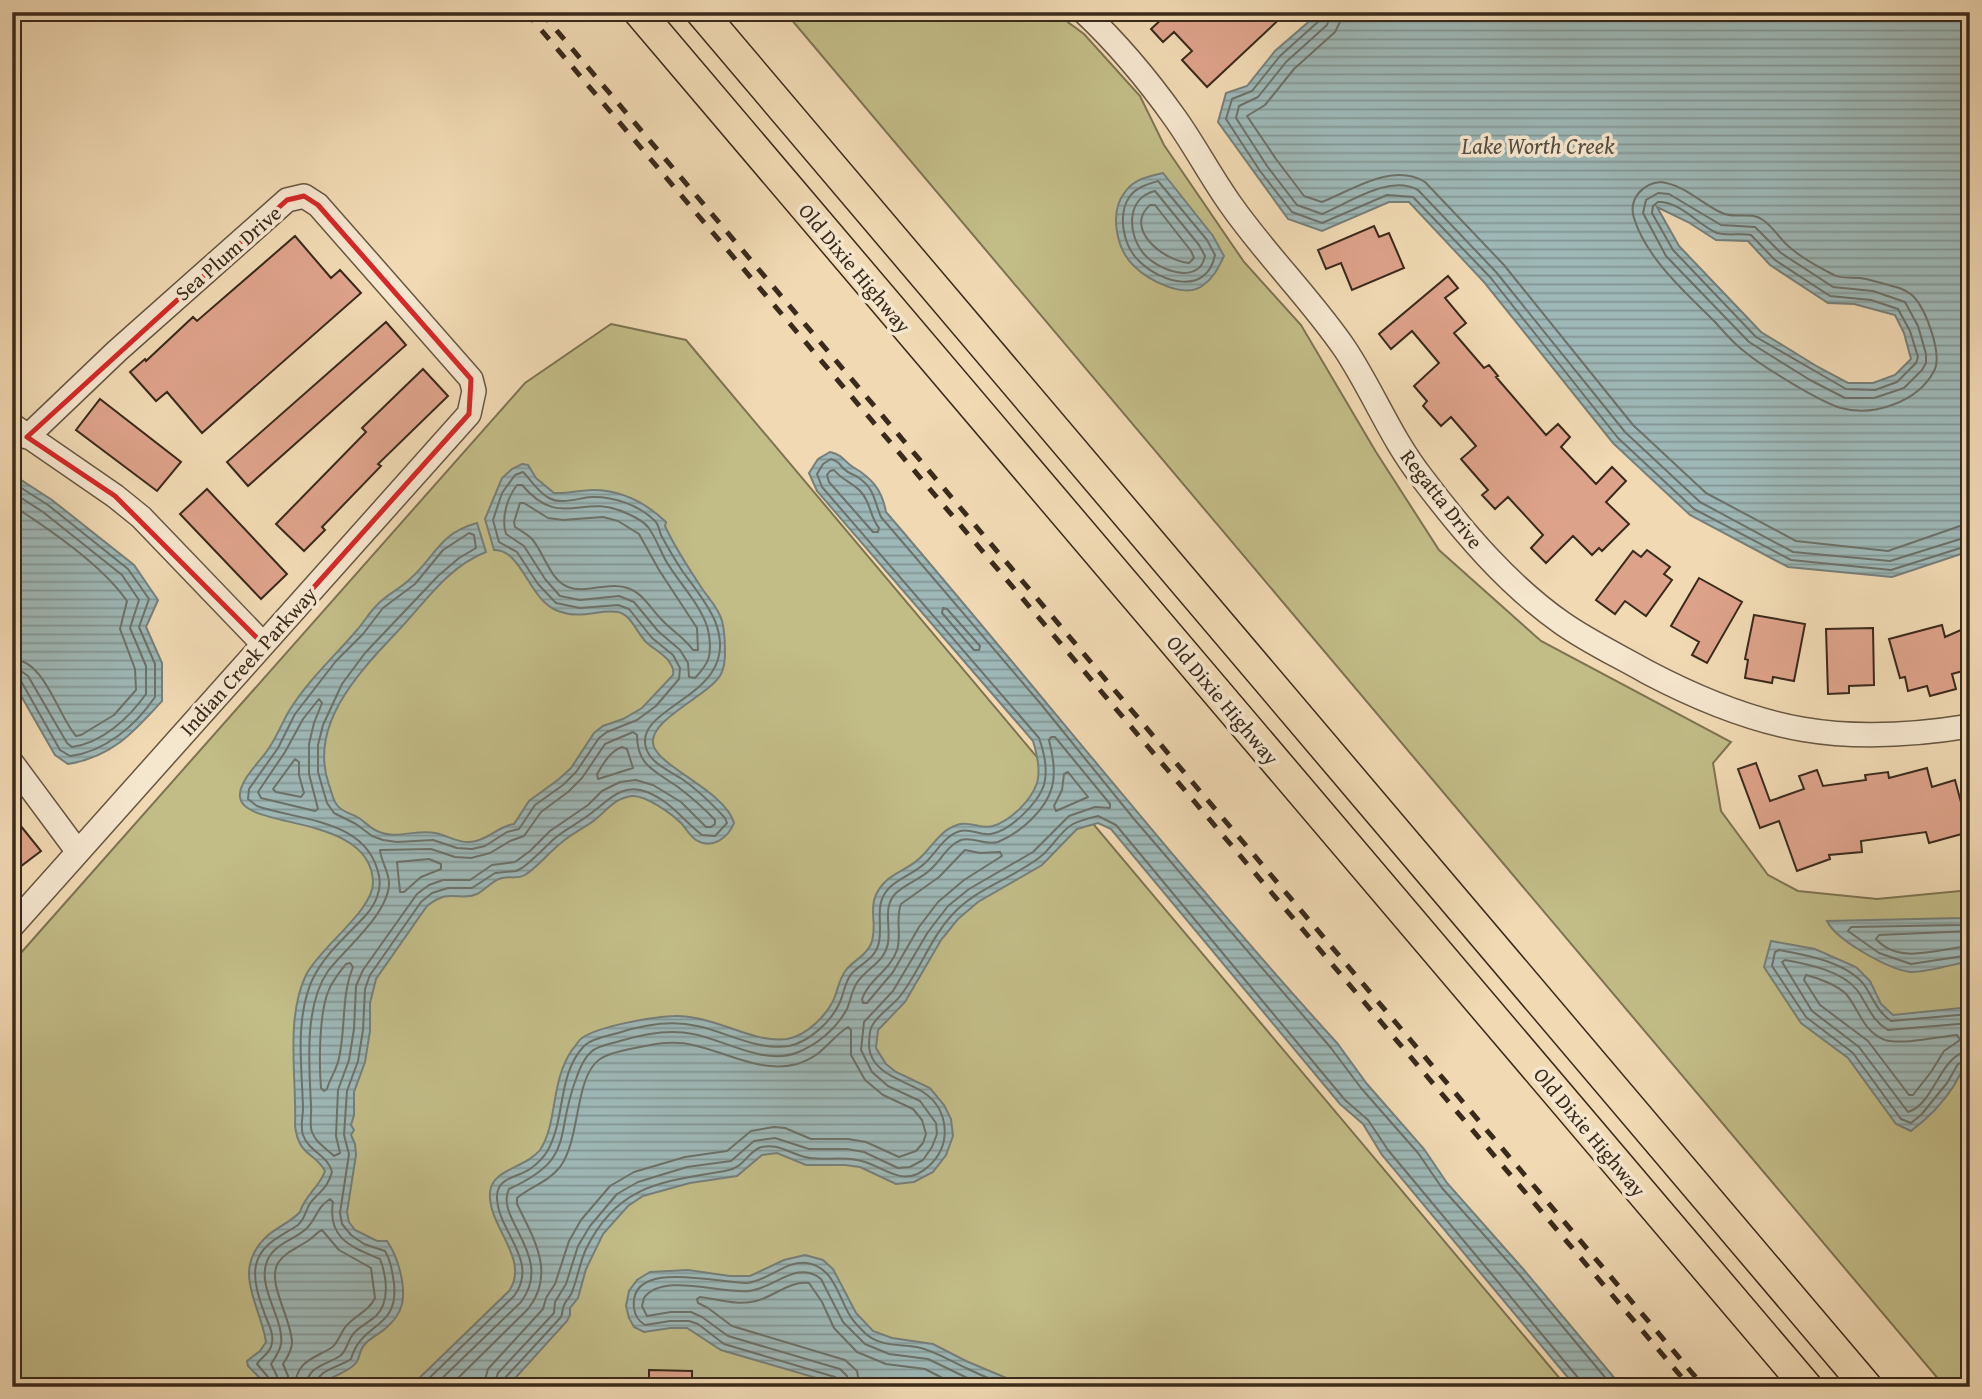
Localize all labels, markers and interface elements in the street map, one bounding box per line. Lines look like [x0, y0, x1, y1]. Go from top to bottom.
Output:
water label: Lake Worth Creek [1461, 129, 1615, 162]
street label: Old Dixie Highway [791, 196, 919, 340]
street label: Sea Plum Drive [168, 198, 288, 308]
street label: Regatta Drive [1393, 443, 1491, 555]
street label: Indian Creek Parkway [172, 579, 324, 743]
street label: Old Dixie Highway [1159, 628, 1287, 772]
street label: Old Dixie Highway [1526, 1060, 1654, 1204]

